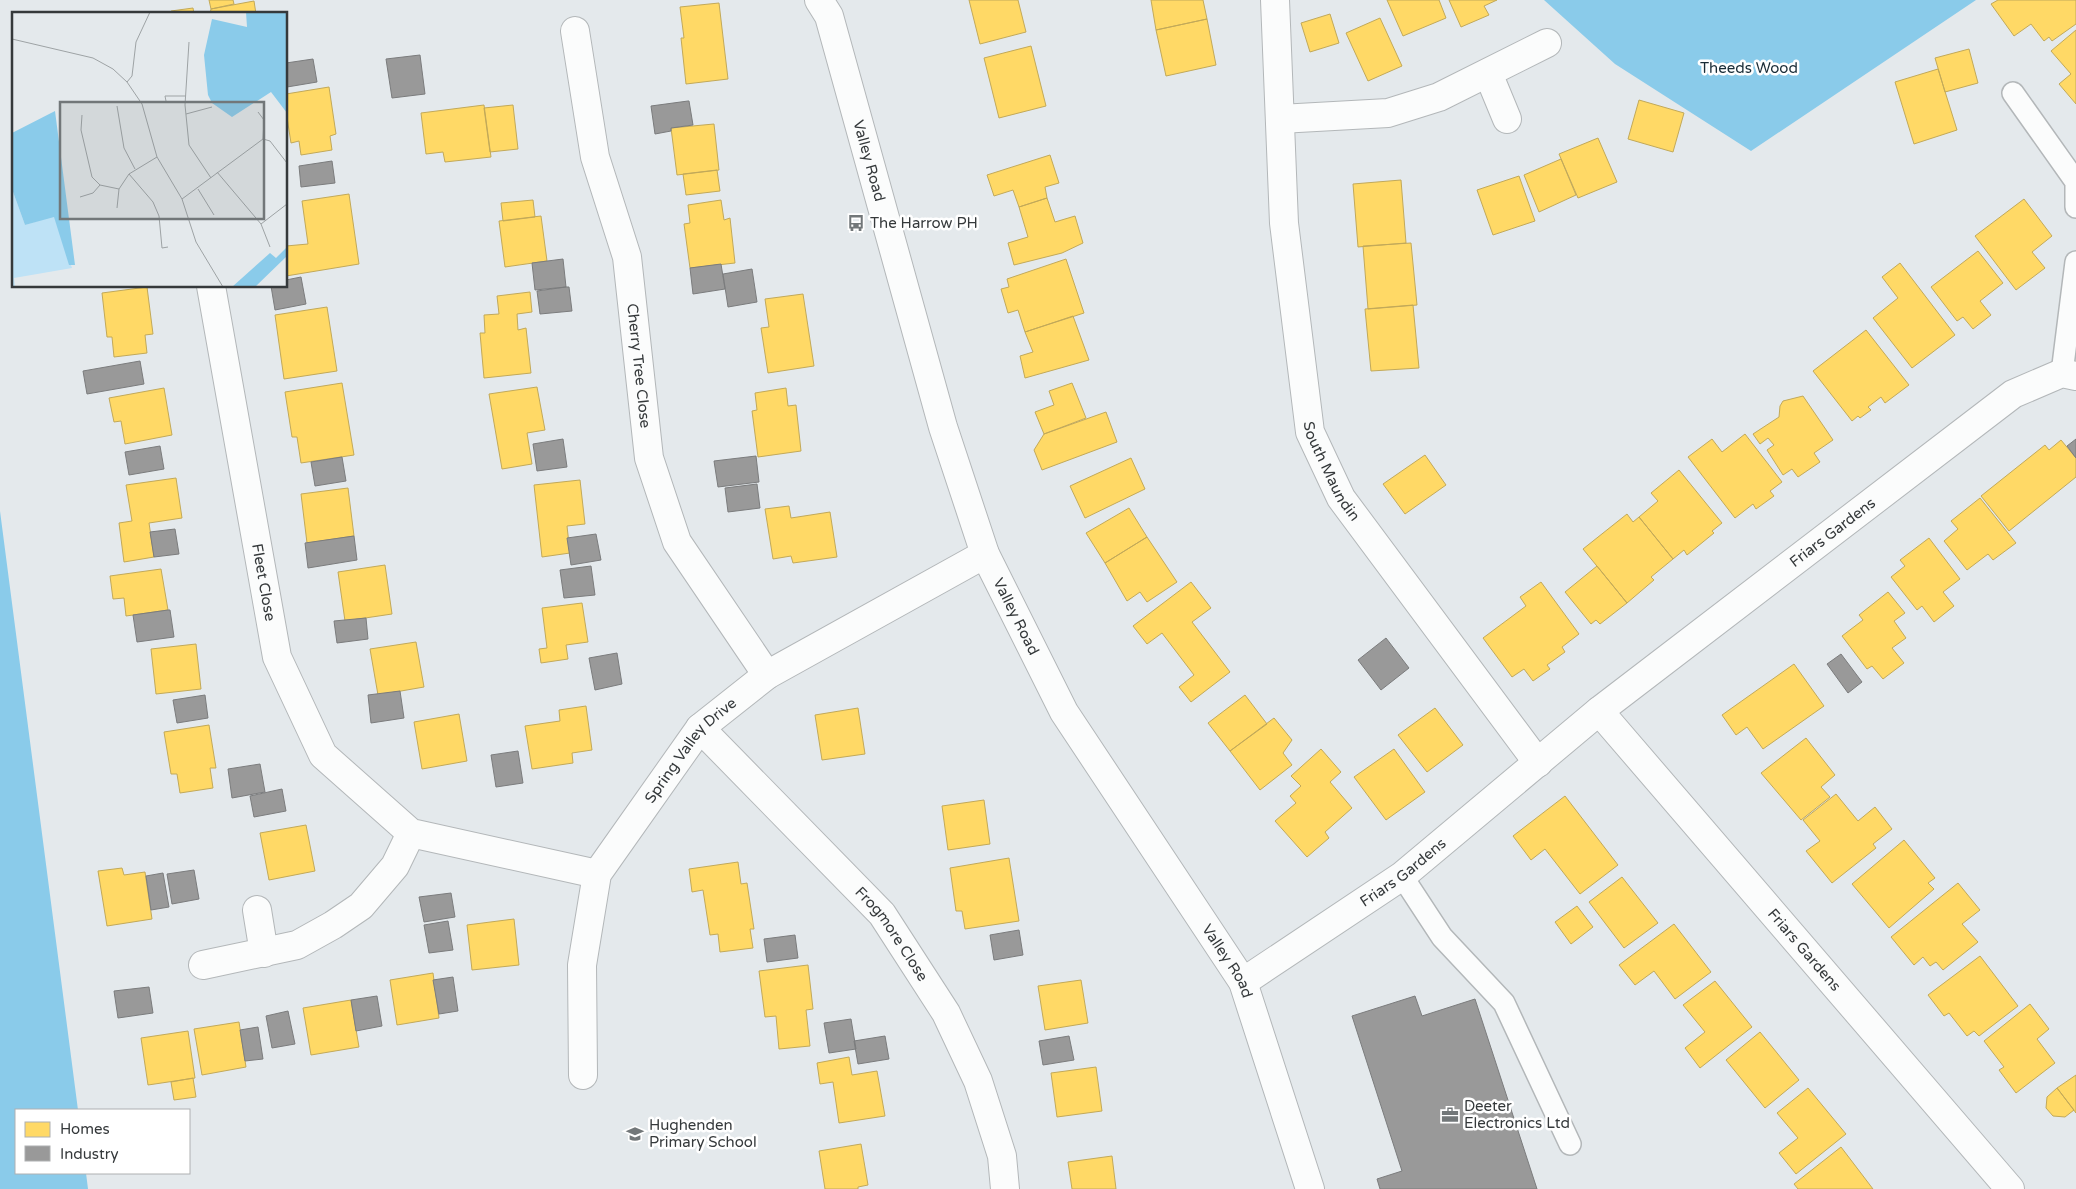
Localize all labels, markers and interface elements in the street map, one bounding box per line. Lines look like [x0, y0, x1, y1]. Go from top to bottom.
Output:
inset map [12, 12, 288, 288]
park label: Theeds Wood [1700, 59, 1798, 77]
street label: Valley Road [849, 118, 889, 203]
bus stop icon: The Harrow PH [846, 213, 866, 233]
place label: The Harrow PH [870, 214, 978, 232]
street label: Cherry Tree Close [623, 303, 655, 429]
street label: South Maundin [1300, 420, 1364, 524]
street label: Friars Gardens [1786, 494, 1879, 571]
street label: Fleet Close [248, 542, 279, 623]
street label: Valley Road [989, 575, 1043, 658]
street label: Spring Valley Drive [641, 694, 740, 806]
street label: Friars Gardens [1357, 834, 1450, 910]
street label: Frogmore Close [851, 883, 932, 984]
street label: Friars Gardens [1764, 905, 1845, 995]
street label: Valley Road [1198, 921, 1257, 1000]
place label: Deeter Electronics Ltd [1464, 1097, 1570, 1132]
office icon: Deeter Electronics Ltd [1440, 1105, 1460, 1125]
legend [15, 1109, 190, 1174]
place label: Hughenden Primary School [649, 1116, 757, 1151]
text: Homes [60, 1120, 110, 1138]
school or university icon: Hughenden Primary School [625, 1124, 645, 1144]
text: Industry [60, 1145, 119, 1163]

